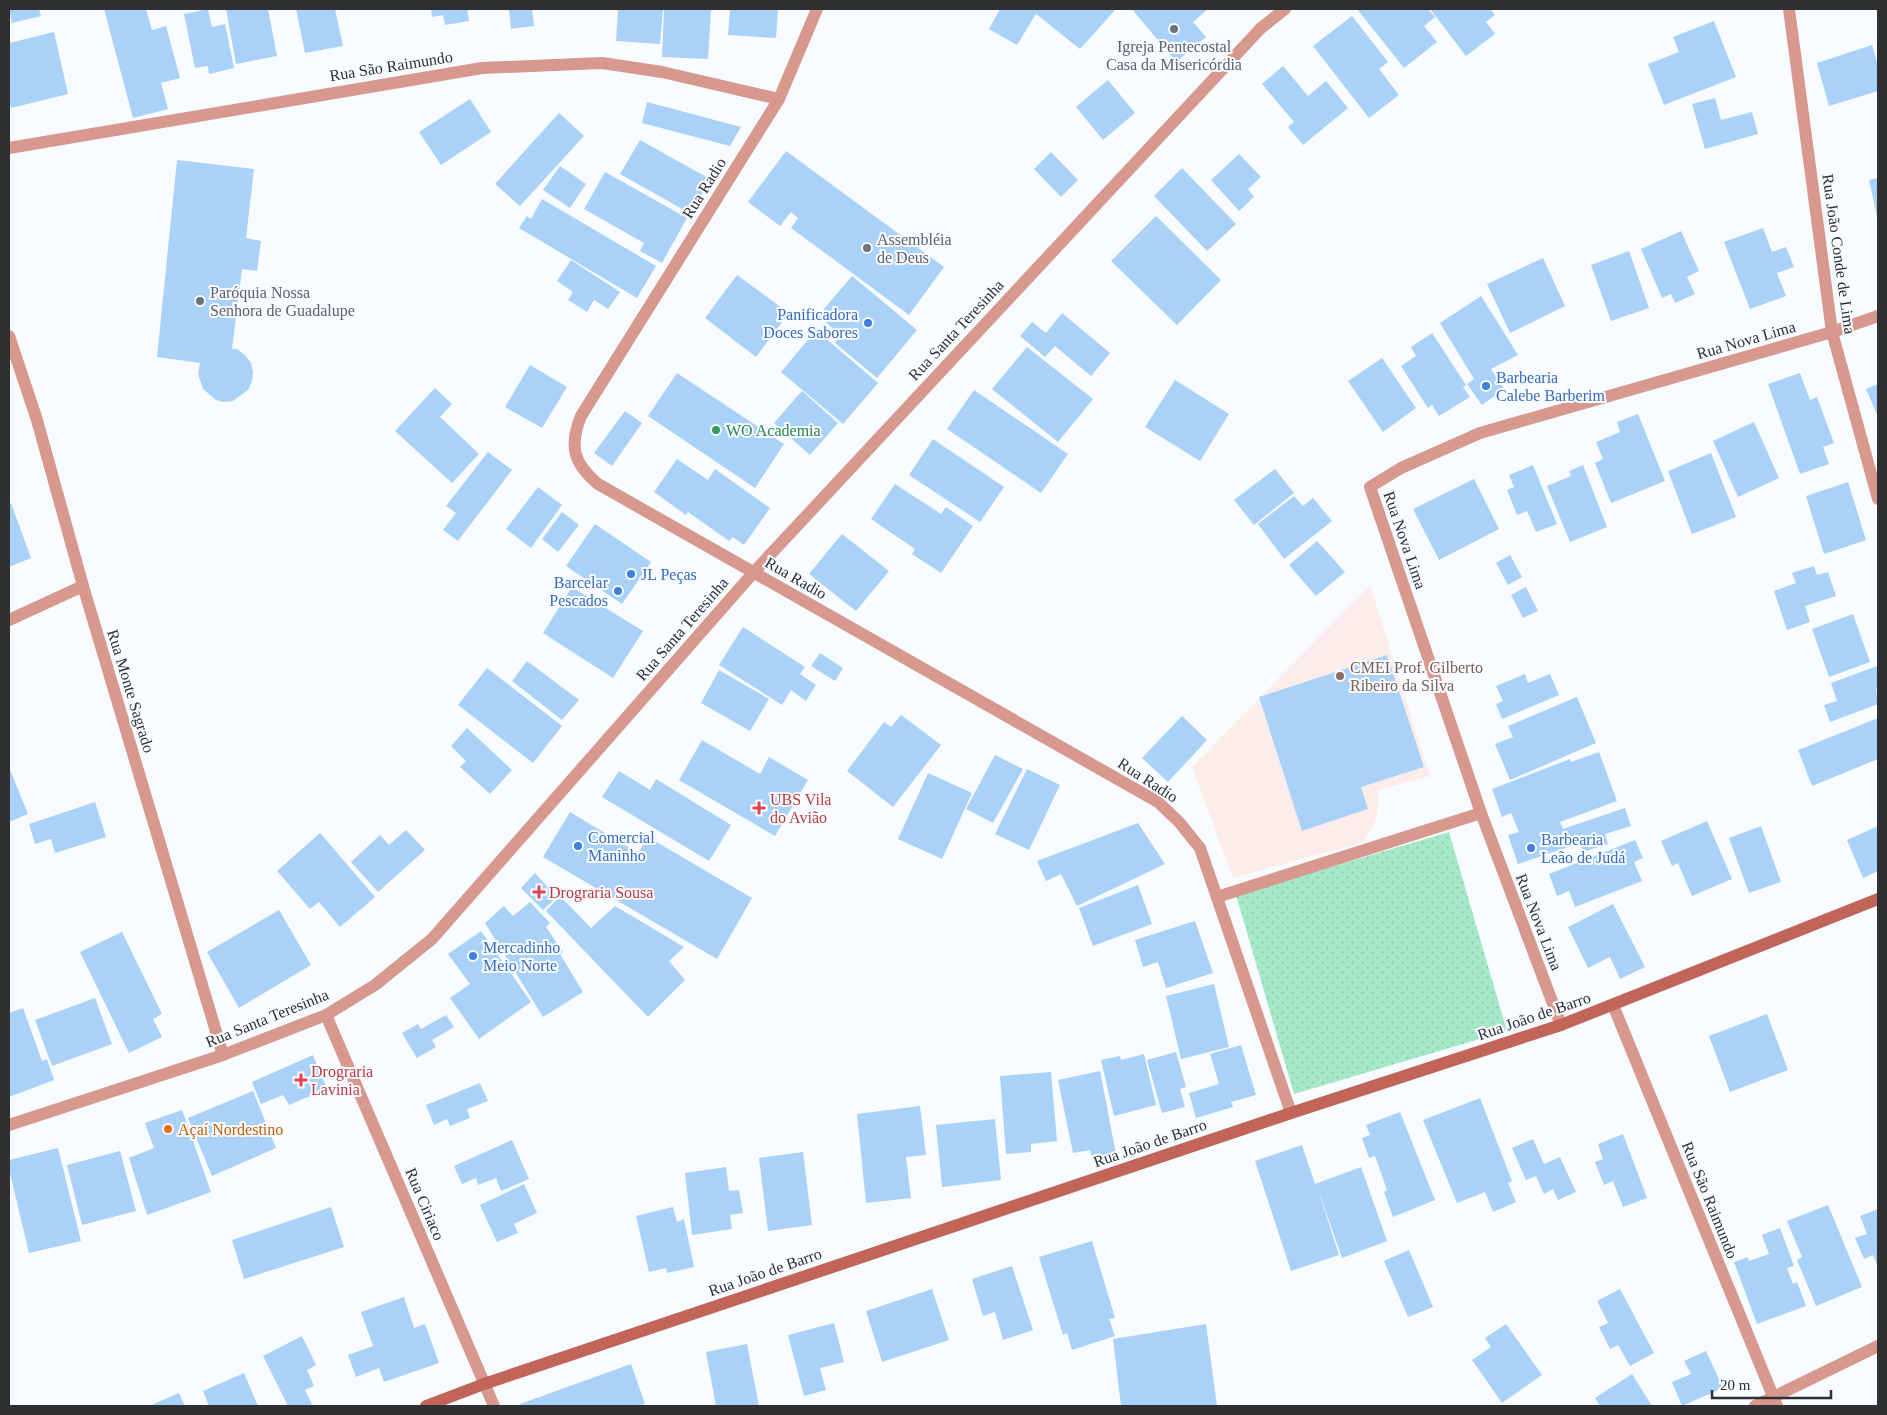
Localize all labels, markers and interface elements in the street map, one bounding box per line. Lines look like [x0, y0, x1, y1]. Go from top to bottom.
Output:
marker: Igreja Pentecostal Casa da Misericórdia [1168, 23, 1180, 35]
place label: Igreja Pentecostal Casa da Misericórdia [1106, 38, 1242, 73]
street label: Rua São Raimundo [328, 48, 454, 84]
street label: Rua Radio [679, 155, 729, 221]
street label: Rua João Conde de Lima [1819, 173, 1859, 335]
place label: Assembléia de Deus [877, 231, 952, 266]
marker: Assembléia de Deus [861, 242, 873, 254]
street label: Rua Santa Teresinha [905, 276, 1007, 384]
place label: Paróquia Nossa Senhora de Guadalupe [210, 284, 355, 320]
marker: Paróquia Nossa Senhora de Guadalupe [194, 295, 206, 307]
place label: Panificadora Doces Sabores [763, 306, 858, 341]
marker: Panificadora Doces Sabores [862, 317, 874, 329]
street label: Rua Nova Lima [1695, 318, 1797, 362]
place label: Barbearia Calebe Barberim [1496, 369, 1605, 404]
marker: Barbearia Calebe Barberim [1480, 380, 1492, 392]
place label: WO Academia [726, 422, 821, 439]
marker: WO Academia [710, 424, 722, 436]
street label: Rua Nova Lima [1380, 489, 1430, 591]
street label: Rua Radio [762, 554, 830, 602]
place label: JL Peças [641, 566, 697, 584]
marker: JL Peças [625, 568, 637, 580]
place label: Barcelar Pescados [549, 574, 609, 609]
street label: Rua Santa Teresinha [633, 574, 731, 684]
marker: Barcelar Pescados [612, 585, 624, 597]
street label: Rua Monte Sagrado [103, 627, 158, 755]
place label: CMEI Prof. Gilberto Ribeiro da Silva [1350, 659, 1483, 694]
marker: CMEI Prof. Gilberto Ribeiro da Silva [1334, 670, 1346, 682]
street label: Rua Radio [1115, 754, 1181, 806]
place label: UBS Vila do Avião [770, 791, 831, 826]
marker: UBS Vila do Avião [752, 801, 766, 815]
place label: Comercial Maninho [588, 829, 655, 864]
place label: Barbearia Leão de Judá [1541, 831, 1625, 866]
marker: Comercial Maninho [572, 840, 584, 852]
marker: Barbearia Leão de Judá [1525, 842, 1537, 854]
street label: Rua Nova Lima [1513, 871, 1565, 973]
place label: Drograria Sousa [549, 884, 653, 902]
marker: Drograria Sousa [533, 886, 545, 898]
place label: Mercadinho Meio Norte [483, 939, 560, 974]
marker: Mercadinho Meio Norte [467, 950, 479, 962]
street label: Rua Santa Teresinha [203, 986, 331, 1050]
street label: Rua João de Barro [1475, 989, 1593, 1043]
place label: Drograria Lavinia [311, 1063, 373, 1098]
marker: Drograria Lavinia [295, 1074, 307, 1086]
street label: Rua João de Barro [1091, 1116, 1209, 1170]
place label: Açaí Nordestino [178, 1121, 283, 1139]
marker: Açaí Nordestino [162, 1123, 174, 1135]
street label: Rua São Raimundo [1679, 1139, 1741, 1261]
street label: Rua Ciriaco [402, 1165, 448, 1243]
street label: Rua João de Barro [706, 1245, 824, 1299]
scale bar [1712, 1368, 1831, 1400]
text: 20 m [1720, 1377, 1751, 1393]

